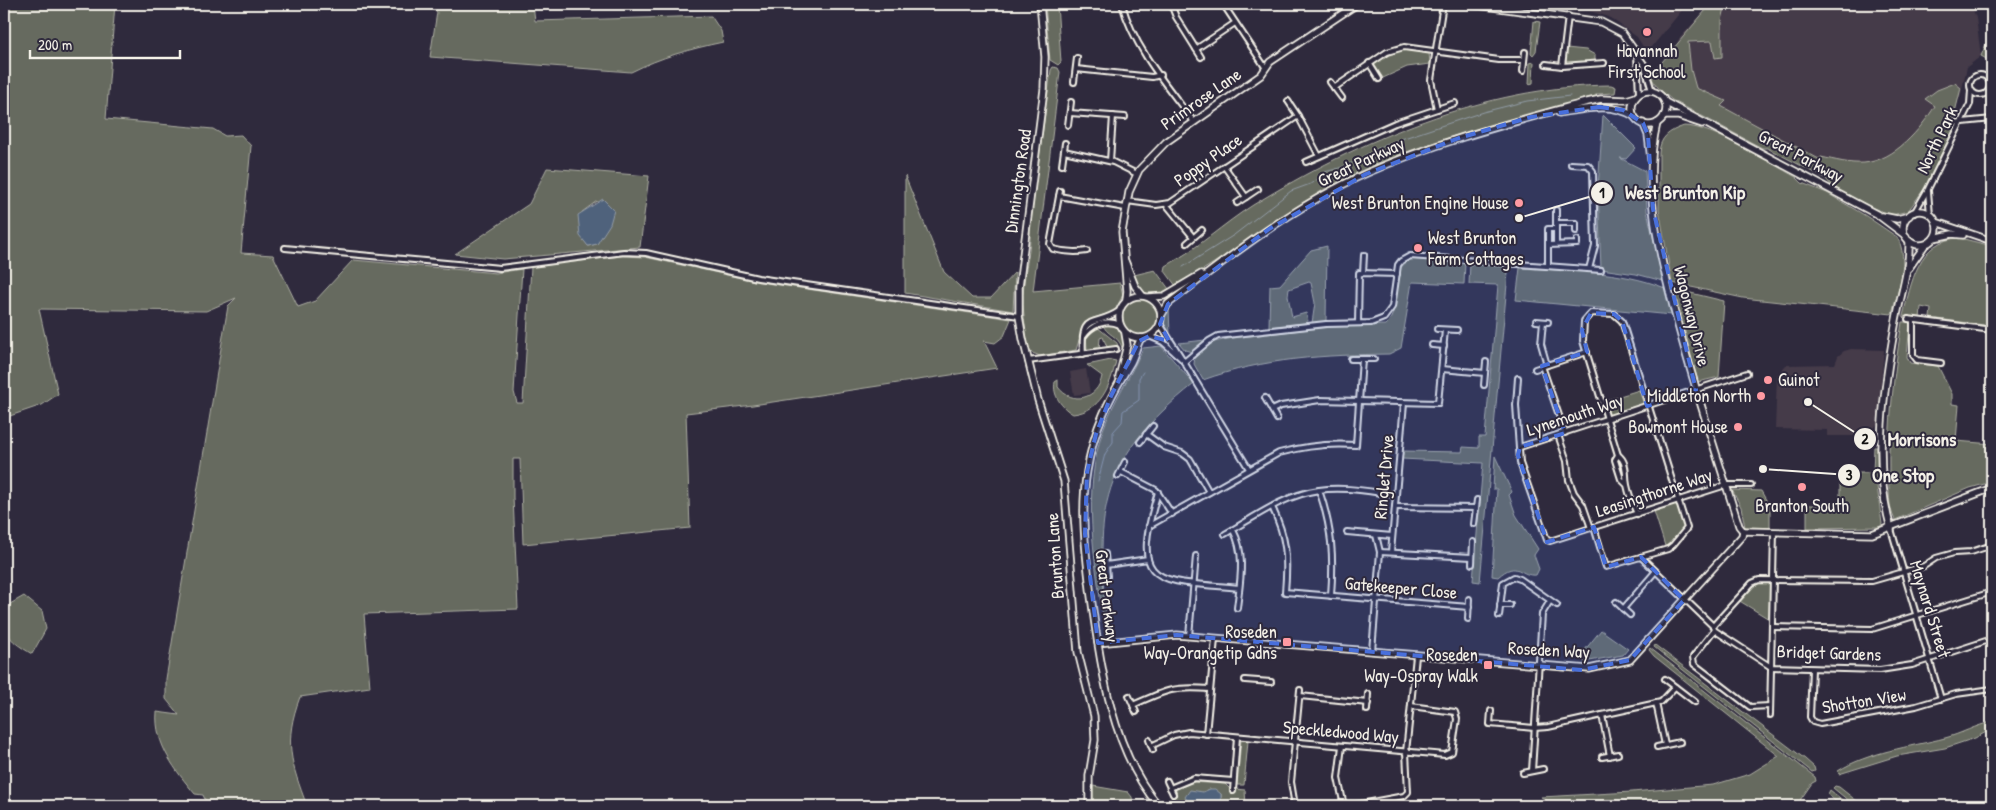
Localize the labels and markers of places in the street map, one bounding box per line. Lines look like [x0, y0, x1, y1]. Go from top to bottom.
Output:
marker: Havannah First School [1641, 26, 1653, 38]
place label: Havannah First School [1607, 38, 1686, 84]
callout: West Brunton Kip [1590, 176, 1755, 210]
place label: West Brunton Engine House [1332, 190, 1509, 215]
marker: West Brunton Engine House [1513, 197, 1525, 209]
place label: West Brunton Farm Cottages [1427, 225, 1524, 271]
marker: West Brunton Farm Cottages [1412, 242, 1424, 254]
place label: Guinot [1778, 367, 1820, 392]
marker: Guinot [1762, 374, 1774, 386]
place label: Middleton North [1647, 383, 1751, 408]
marker: Middleton North [1755, 390, 1767, 402]
place label: Bowmont House [1628, 414, 1728, 439]
marker: Bowmont House [1732, 421, 1744, 433]
callout: Morrisons [1852, 422, 1966, 456]
callout: One Stop [1837, 458, 1944, 492]
marker: Branton South [1796, 481, 1808, 493]
place label: Branton South [1755, 493, 1849, 518]
place label: Roseden Way-Orangetip Gdns [1144, 619, 1277, 665]
marker: Roseden Way-Orangetip Gdns [1281, 636, 1293, 648]
place label: Roseden Way-Ospray Walk [1364, 642, 1479, 688]
marker: Roseden Way-Ospray Walk [1482, 659, 1494, 671]

